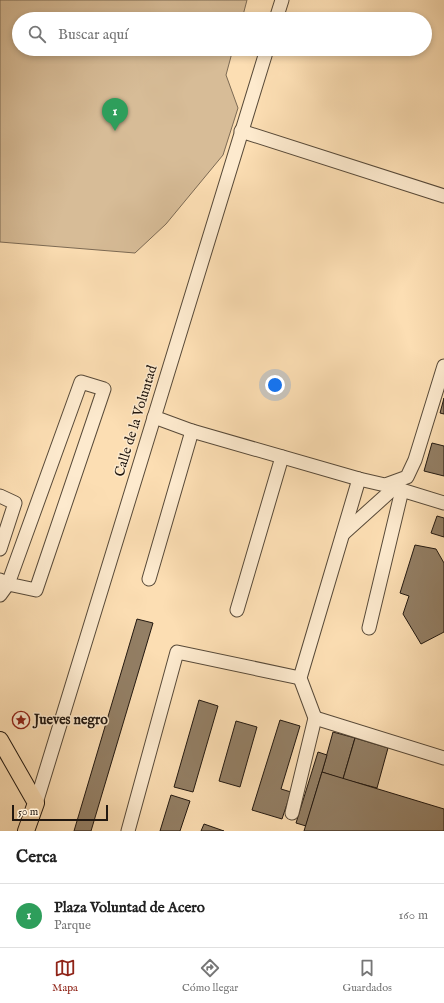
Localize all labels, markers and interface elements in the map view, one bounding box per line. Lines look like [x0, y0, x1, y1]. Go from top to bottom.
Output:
search box [12, 12, 432, 56]
icon: search [26, 23, 48, 45]
text: Buscar aquí [58, 25, 128, 44]
pin: 1 [102, 98, 128, 131]
street label: Calle de la Voluntad [110, 363, 162, 479]
your location [265, 375, 285, 395]
place icon: Jueves negro [11, 710, 31, 730]
place label: Jueves negro [32, 711, 108, 729]
scale bar [12, 803, 108, 822]
text: 50 m [18, 805, 38, 819]
text: Cerca [16, 847, 57, 868]
text: Plaza Voluntad de Acero [54, 898, 205, 917]
text: 1 [27, 907, 31, 924]
text: 160 m [398, 907, 428, 924]
text: Parque [54, 917, 91, 934]
tab: Mapa [52, 957, 78, 995]
tab: Cómo llegar [182, 957, 238, 995]
tab: Guardados [342, 957, 392, 995]

